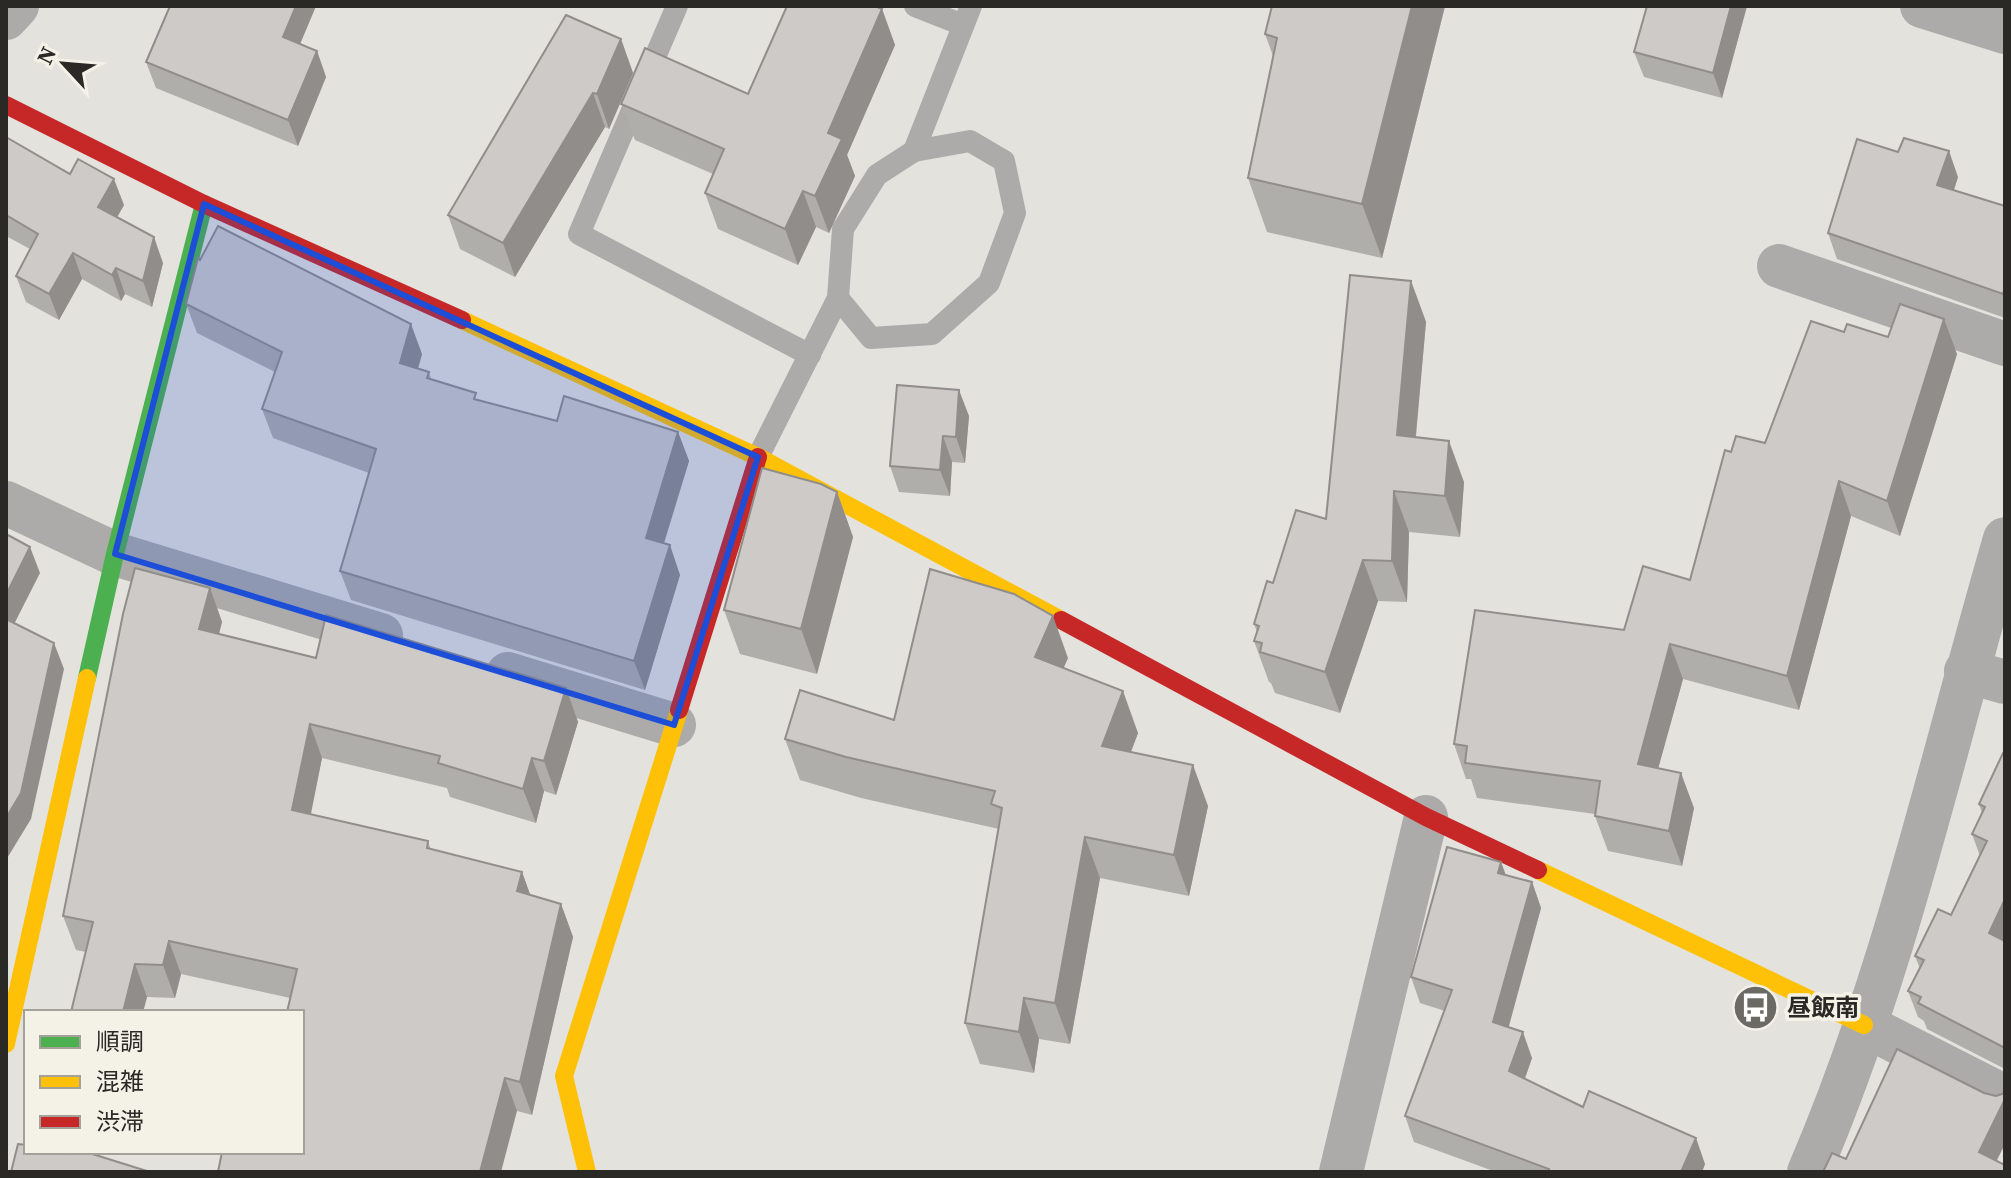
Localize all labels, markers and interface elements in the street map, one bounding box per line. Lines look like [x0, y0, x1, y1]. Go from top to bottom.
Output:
north arrow [24, 24, 104, 104]
text: N [29, 41, 63, 69]
bus stop icon: 昼飯南 [1732, 983, 1780, 1031]
place label: 昼飯南 [1787, 991, 1859, 1024]
legend [24, 1010, 304, 1154]
text: 順調 [96, 1025, 144, 1058]
text: 混雑 [96, 1065, 144, 1098]
text: 渋滞 [96, 1105, 144, 1138]

